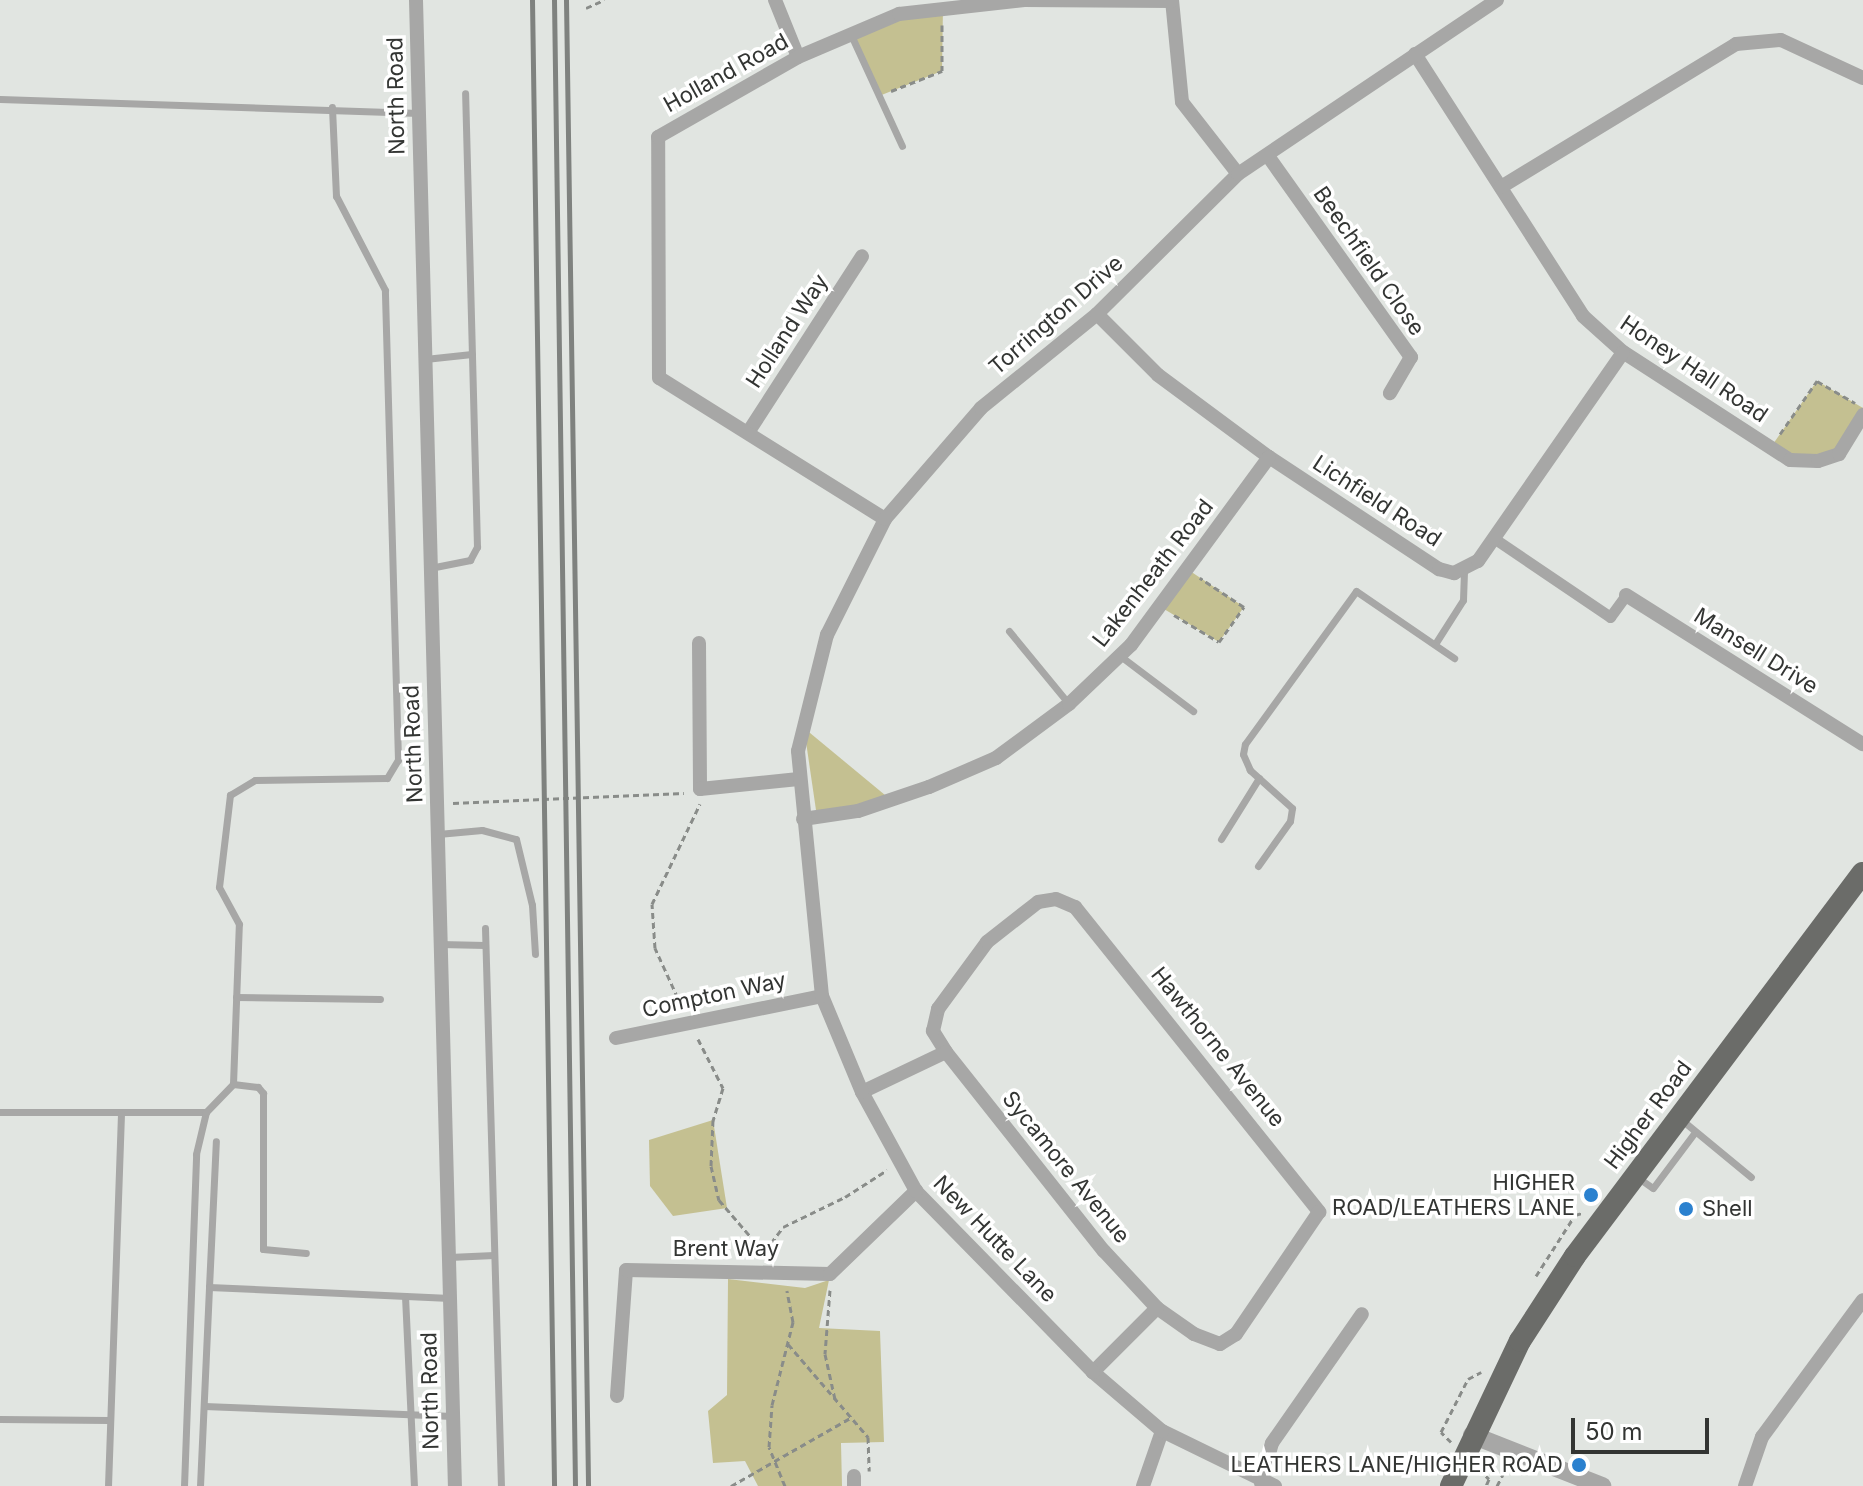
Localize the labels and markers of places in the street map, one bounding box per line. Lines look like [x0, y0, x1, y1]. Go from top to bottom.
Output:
place label: HIGHER ROAD/LEATHERS LANE [1332, 1169, 1575, 1220]
marker: HIGHER ROAD/LEATHERS LANE [1582, 1186, 1600, 1204]
place label: Shell [1702, 1196, 1753, 1222]
marker: Shell [1677, 1200, 1695, 1218]
place label: LEATHERS LANE/HIGHER ROAD [1231, 1452, 1563, 1478]
marker: LEATHERS LANE/HIGHER ROAD [1570, 1456, 1588, 1474]

